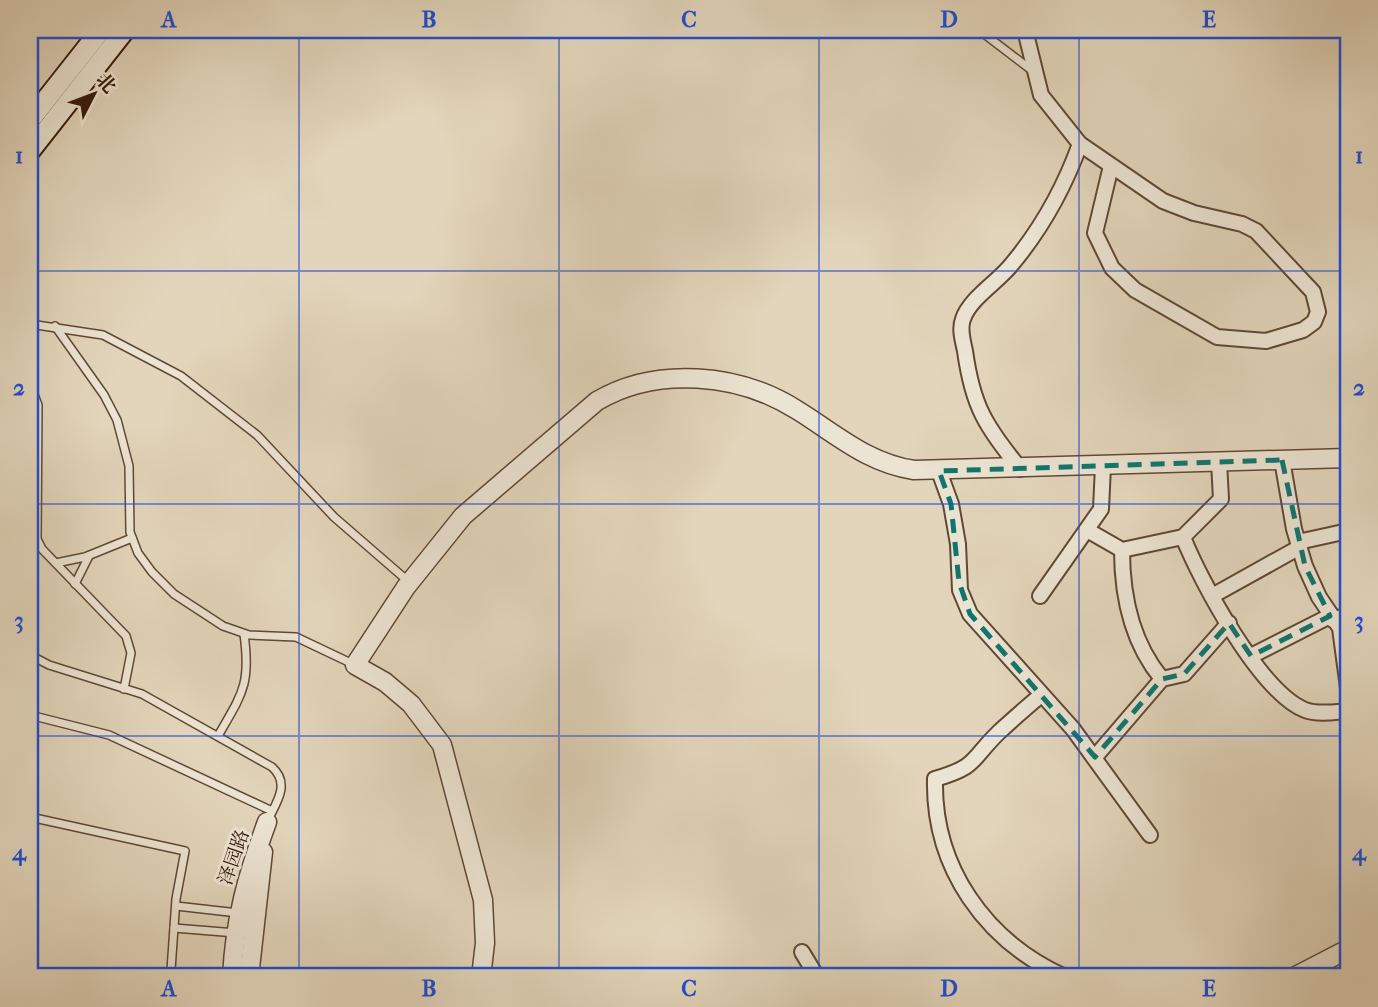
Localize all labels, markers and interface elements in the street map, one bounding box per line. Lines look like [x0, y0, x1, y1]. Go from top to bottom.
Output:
text: A [160, 6, 178, 33]
text: B [422, 6, 437, 33]
text: C [681, 6, 697, 33]
text: D [940, 6, 958, 33]
text: E [1202, 6, 1216, 33]
north arrow [60, 60, 130, 130]
text: 北 [91, 69, 120, 98]
text: 1 [15, 142, 23, 169]
text: 1 [1355, 142, 1363, 169]
text: 2 [13, 374, 25, 401]
text: 2 [1353, 374, 1365, 401]
text: 3 [14, 607, 24, 634]
text: 3 [1354, 607, 1364, 634]
street label: 泽园路 [214, 827, 254, 888]
text: 4 [11, 839, 27, 866]
text: 4 [1351, 839, 1367, 866]
text: A [160, 975, 178, 1002]
text: B [422, 975, 437, 1002]
text: C [681, 975, 697, 1002]
text: D [940, 975, 958, 1002]
text: E [1202, 975, 1216, 1002]

